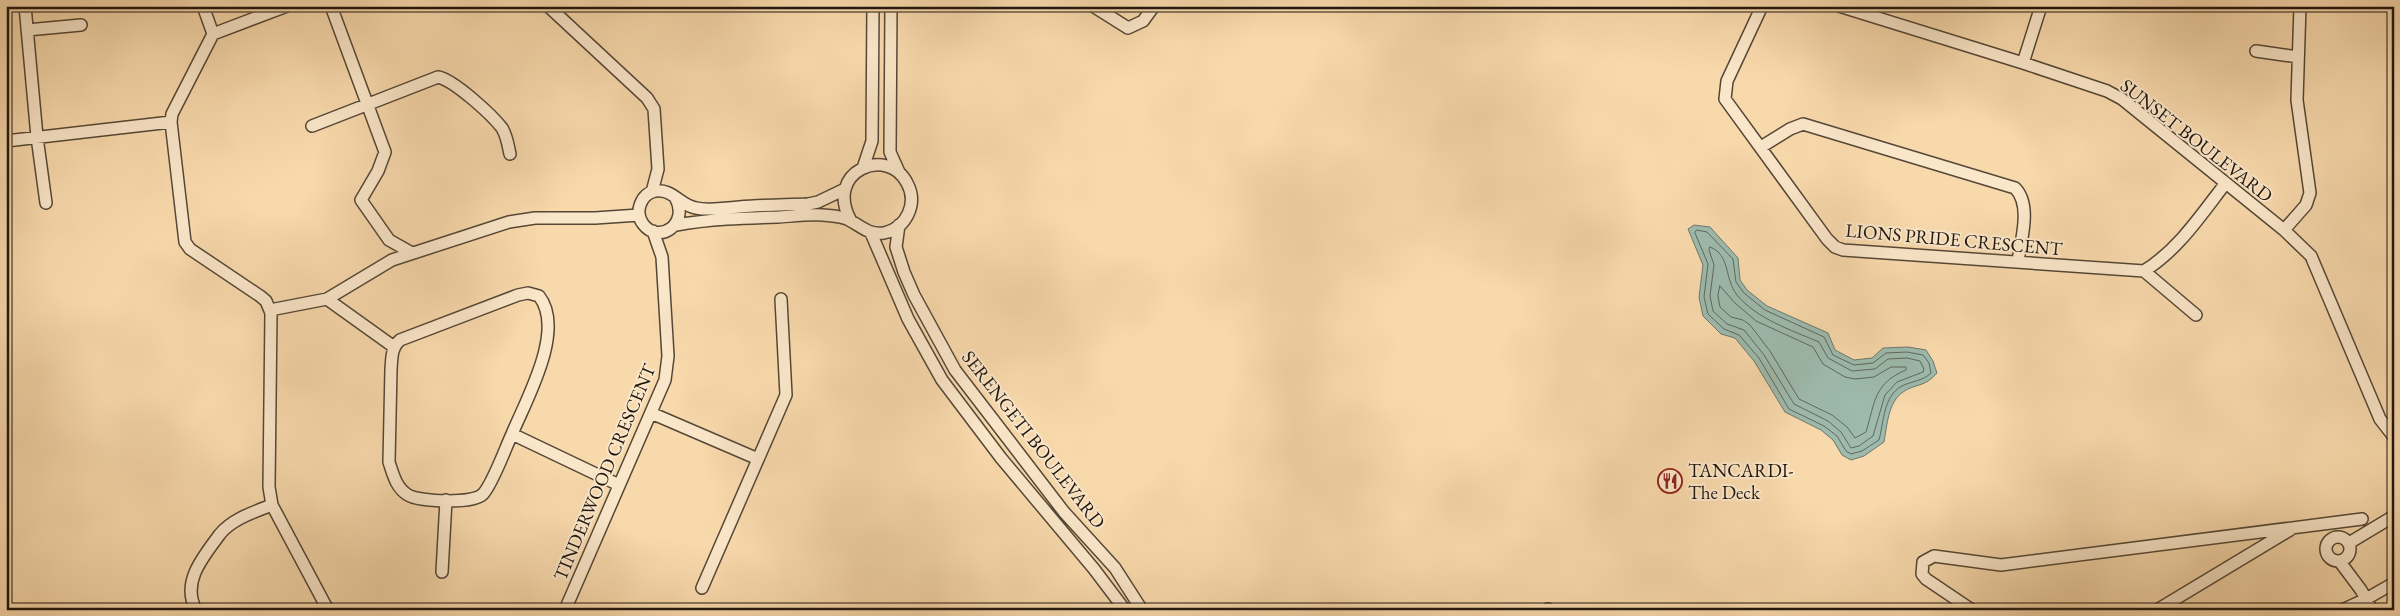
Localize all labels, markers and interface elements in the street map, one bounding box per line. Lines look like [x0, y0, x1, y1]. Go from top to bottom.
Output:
street label: SUNSET BOULEVARD [2115, 73, 2278, 208]
street label: LIONS PRIDE CRESCENT [1844, 218, 2064, 261]
street label: SERENGETI BOULEVARD [956, 345, 1111, 533]
street label: TINDERWOOD CRESCENT [547, 360, 662, 584]
place label: TANCARDI- The Deck [1688, 458, 1794, 505]
restaurant icon: TANCARDI- The Deck [1657, 468, 1683, 494]

